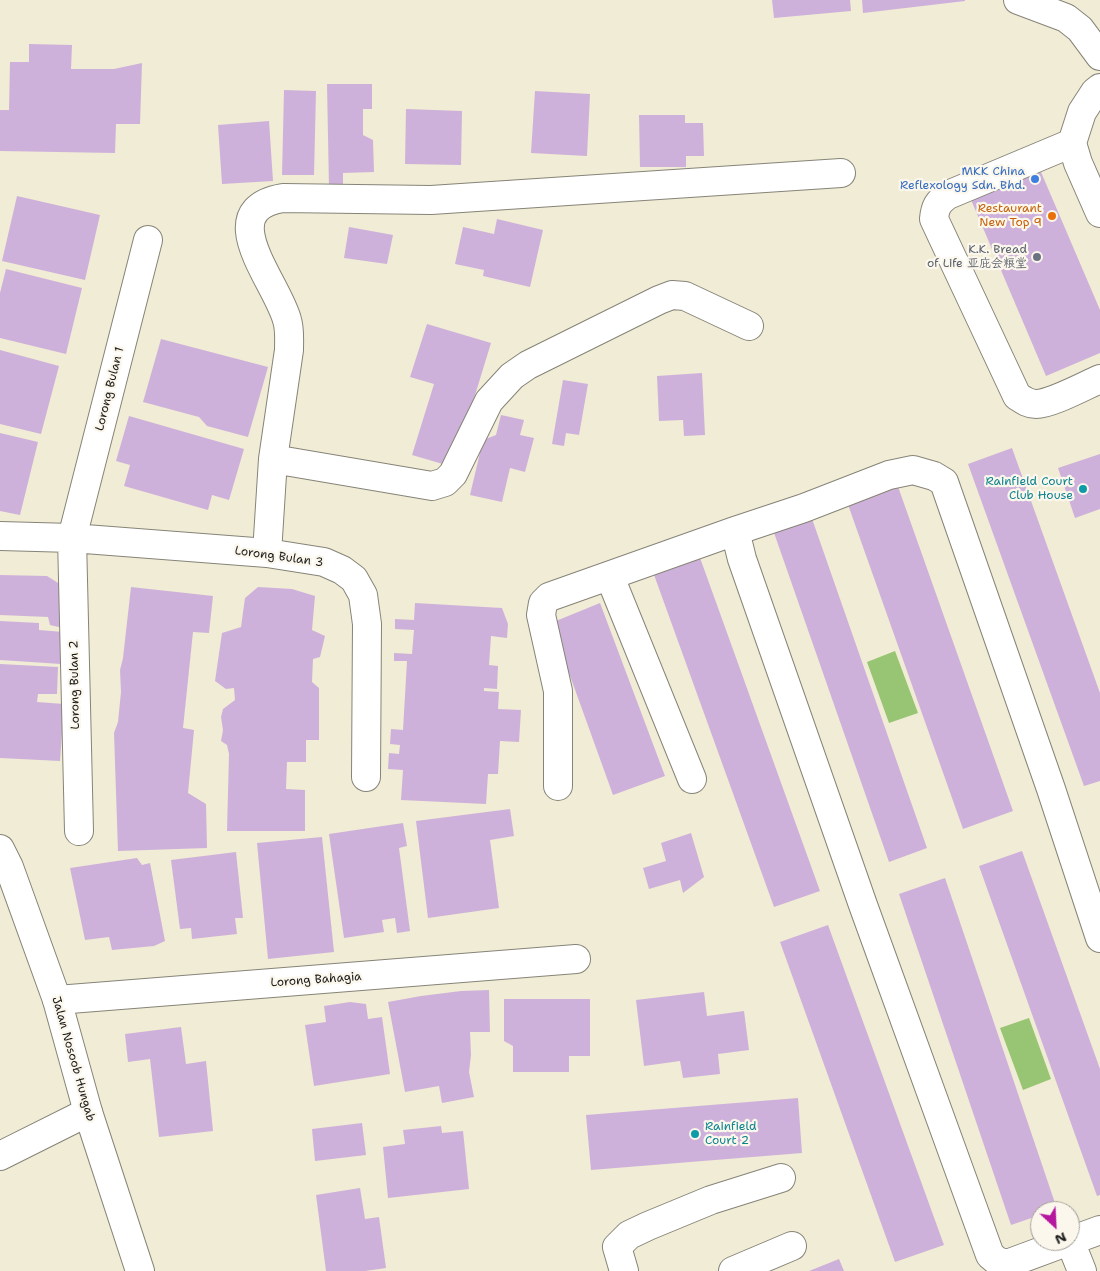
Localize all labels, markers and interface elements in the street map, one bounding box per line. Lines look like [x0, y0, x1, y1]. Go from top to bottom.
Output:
place label: MKK China Reflexology Sdn. Bhd. [900, 165, 1025, 193]
marker: MKK China Reflexology Sdn. Bhd. [1029, 173, 1041, 185]
place label: Restaurant New Top 9 [978, 202, 1042, 230]
marker: Restaurant New Top 9 [1046, 210, 1058, 222]
place label: K.K. Bread of Life 亚庇会粮堂 [927, 243, 1027, 271]
marker: K.K. Bread of Life 亚庇会粮堂 [1031, 251, 1043, 263]
street label: Lorong Bulan 1 [93, 346, 127, 432]
place label: Rainfield Court Club House [986, 475, 1073, 503]
marker: Rainfield Court Club House [1077, 483, 1089, 495]
street label: Lorong Bulan 3 [234, 544, 324, 570]
street label: Lorong Bulan 2 [67, 640, 83, 730]
street label: Lorong Bahagia [270, 970, 362, 990]
street label: Jalan Nosoob Hungab [48, 995, 98, 1123]
place label: Rainfield Court 2 [705, 1120, 757, 1148]
marker: Rainfield Court 2 [689, 1128, 701, 1140]
north arrow [1030, 1201, 1080, 1251]
text: N [1052, 1228, 1070, 1249]

